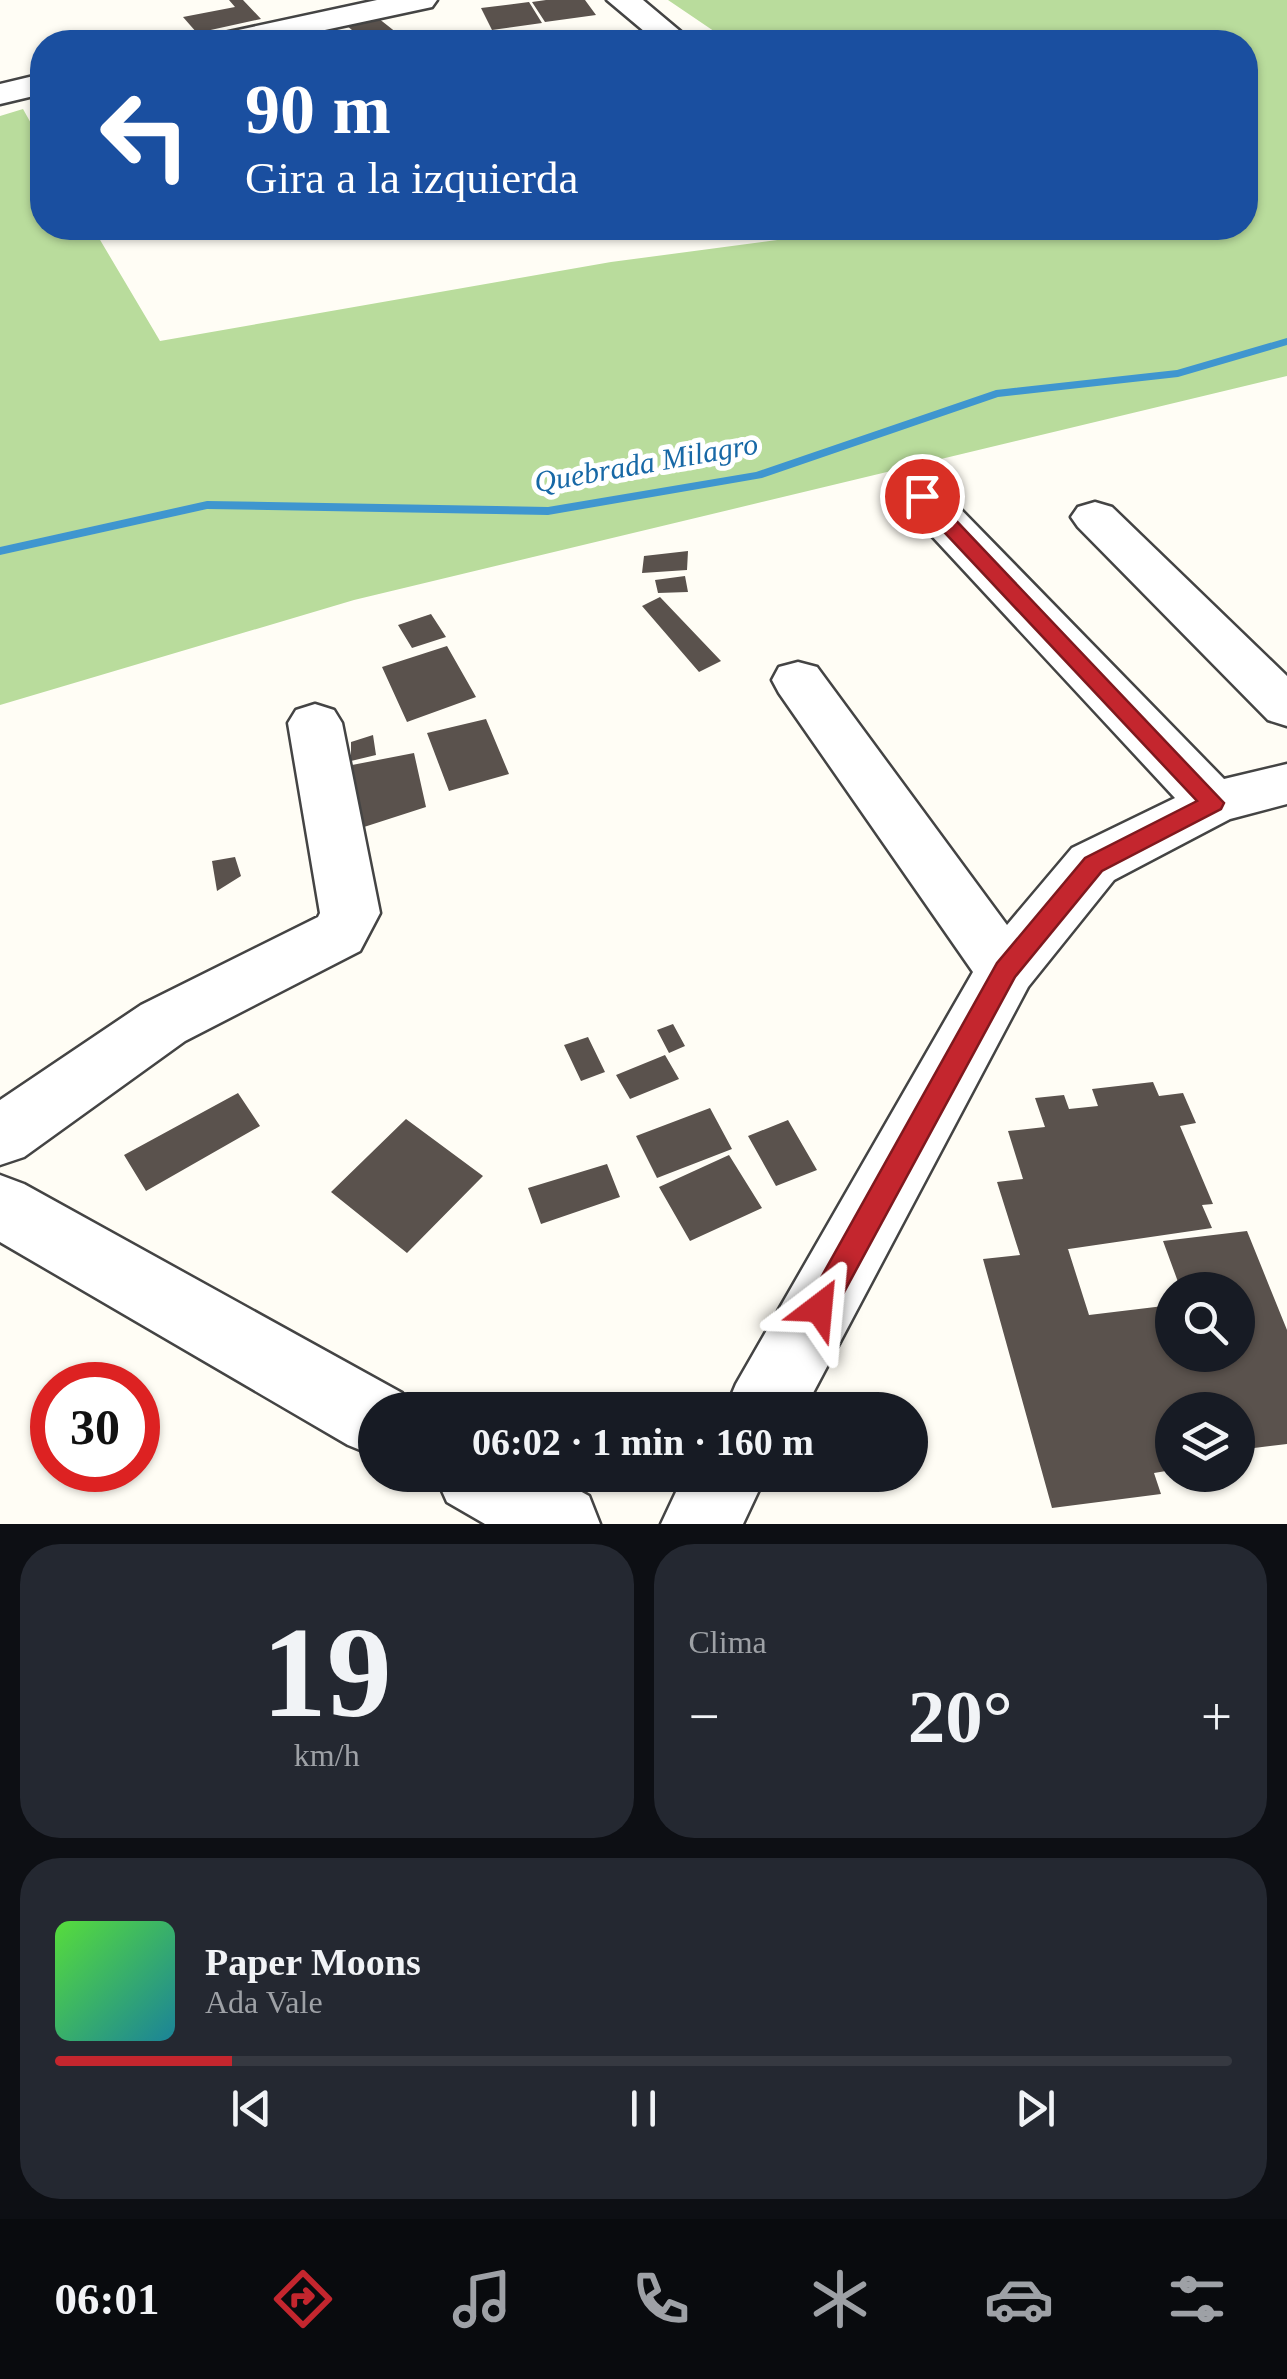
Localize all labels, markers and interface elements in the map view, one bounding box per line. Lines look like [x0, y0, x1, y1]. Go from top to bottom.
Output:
icon: left [80, 70, 210, 200]
text: 90 m [245, 71, 391, 148]
text: Gira a la izquierda [245, 153, 579, 203]
water label: Quebrada Milagro [532, 427, 760, 498]
pin [880, 454, 965, 539]
icon: arrive [895, 469, 950, 524]
position arrow [767, 1256, 871, 1360]
map controls [1155, 1272, 1255, 1492]
button: search [1155, 1272, 1255, 1372]
speed limit sign: 30 [30, 1362, 160, 1492]
button: layers [1155, 1392, 1255, 1492]
text: 06:02 · 1 min · 160 m [472, 1421, 814, 1463]
text: 19 [262, 1600, 392, 1744]
text: Clima [689, 1624, 767, 1660]
text: 20° [908, 1675, 1013, 1758]
text: − [689, 1686, 720, 1747]
text: + [1201, 1686, 1232, 1747]
text: km/h [294, 1737, 360, 1773]
text: Paper Moons [205, 1941, 421, 1983]
text: Ada Vale [205, 1984, 323, 2020]
icon: previous [224, 2081, 279, 2136]
icon: pause [616, 2081, 671, 2136]
icon: next [1008, 2081, 1063, 2136]
icon: directions [268, 2264, 338, 2334]
icon: music [447, 2264, 517, 2334]
icon: phone [626, 2264, 696, 2334]
icon: climate [805, 2264, 875, 2334]
icon: car [984, 2264, 1054, 2334]
icon: filters [1162, 2264, 1232, 2334]
text: 06:01 [54, 2274, 159, 2324]

